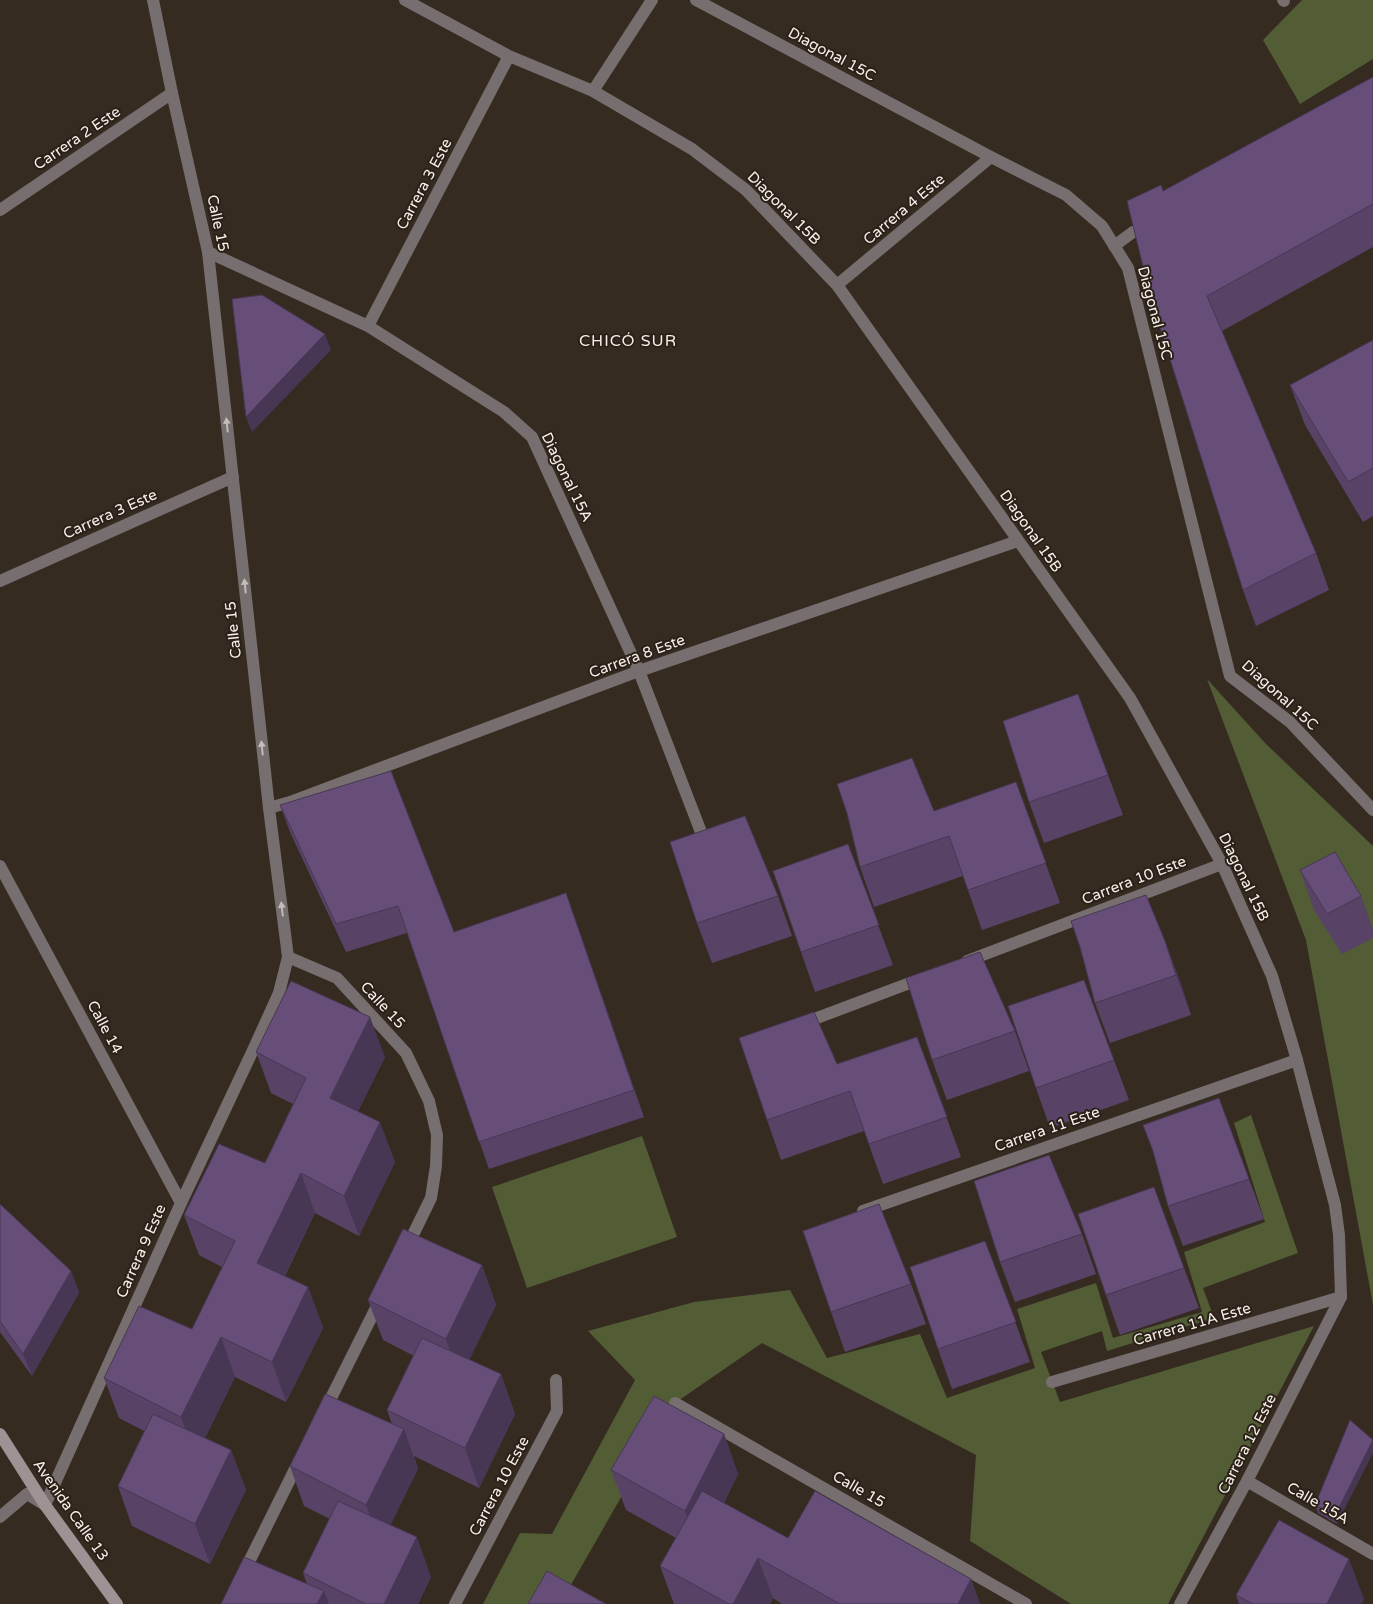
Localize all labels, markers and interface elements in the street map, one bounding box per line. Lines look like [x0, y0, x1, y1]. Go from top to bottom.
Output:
street label: Diagonal 15C [785, 23, 879, 85]
street label: Carrera 2 Este [30, 102, 124, 174]
street label: Carrera 3 Este [392, 135, 456, 233]
street label: Diagonal 15B [744, 168, 824, 248]
street label: Carrera 4 Este [860, 170, 948, 248]
street label: Calle 15 [203, 193, 233, 253]
street label: Diagonal 15C [1134, 264, 1176, 362]
district label: CHICÓ SUR [579, 331, 677, 351]
one-way arrow [223, 416, 231, 432]
street label: Diagonal 15A [538, 429, 596, 525]
street label: Carrera 3 Este [60, 485, 160, 543]
street label: Diagonal 15B [996, 486, 1066, 576]
one-way arrow [241, 578, 249, 594]
street label: Calle 15 [221, 600, 245, 660]
street label: Carrera 8 Este [587, 630, 687, 682]
street label: Diagonal 15C [1238, 656, 1322, 734]
one-way arrow [258, 739, 266, 755]
street label: Diagonal 15B [1215, 830, 1273, 924]
street label: Carrera 10 Este [1079, 852, 1189, 908]
one-way arrow [278, 901, 286, 917]
street label: Calle 15 [357, 978, 409, 1032]
street label: Calle 14 [84, 997, 126, 1057]
street label: Carrera 11 Este [992, 1103, 1102, 1155]
street label: Carrera 9 Este [112, 1201, 170, 1301]
street label: Carrera 11A Este [1131, 1299, 1253, 1349]
street label: Carrera 12 Este [1214, 1391, 1280, 1497]
street label: Carrera 10 Este [465, 1433, 533, 1539]
street label: Avenida Calle 13 [29, 1456, 113, 1564]
street label: Calle 15 [830, 1467, 888, 1511]
street label: Calle 15A [1284, 1478, 1352, 1528]

